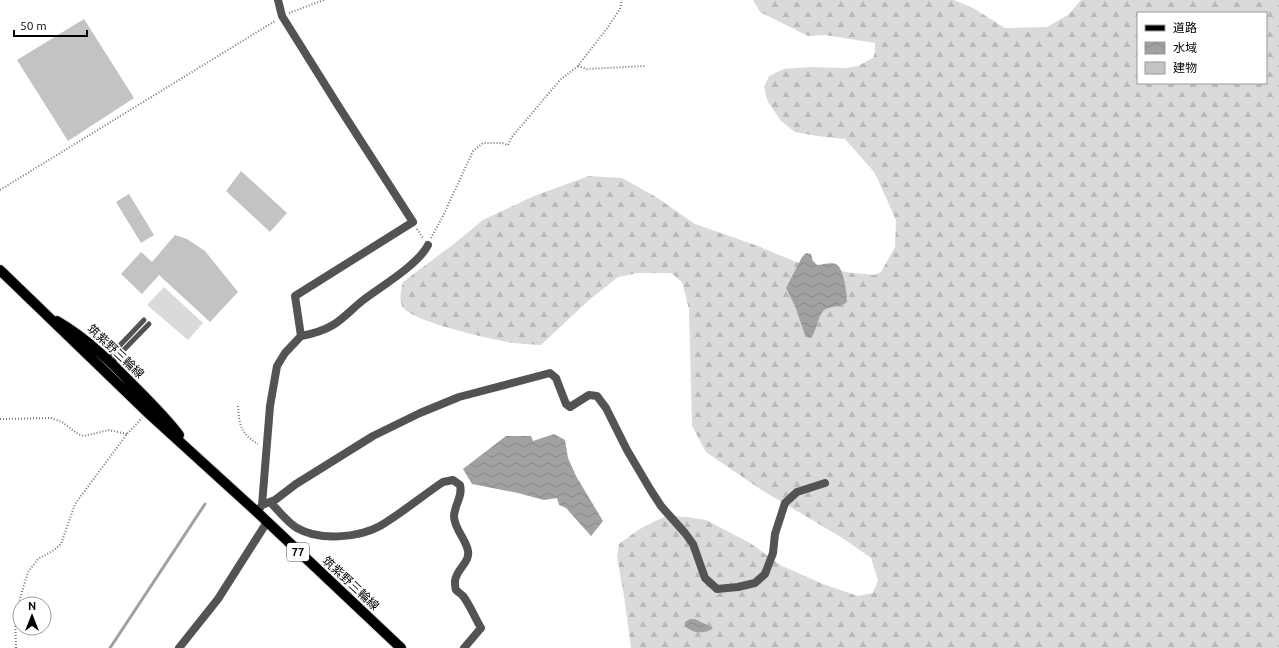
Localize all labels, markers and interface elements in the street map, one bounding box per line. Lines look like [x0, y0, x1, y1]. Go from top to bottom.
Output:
scale bar [14, 12, 87, 38]
legend [1137, 12, 1267, 84]
text: 50 m [20, 19, 47, 32]
text: 道路 [1173, 21, 1197, 34]
text: 水域 [1173, 41, 1197, 54]
text: 建物 [1173, 61, 1197, 74]
street label: 筑紫野三輪線 [85, 322, 147, 380]
road number: 77 [287, 543, 309, 561]
street label: 筑紫野三輪線 [320, 554, 382, 612]
north arrow [12, 596, 52, 636]
text: N [28, 600, 36, 612]

